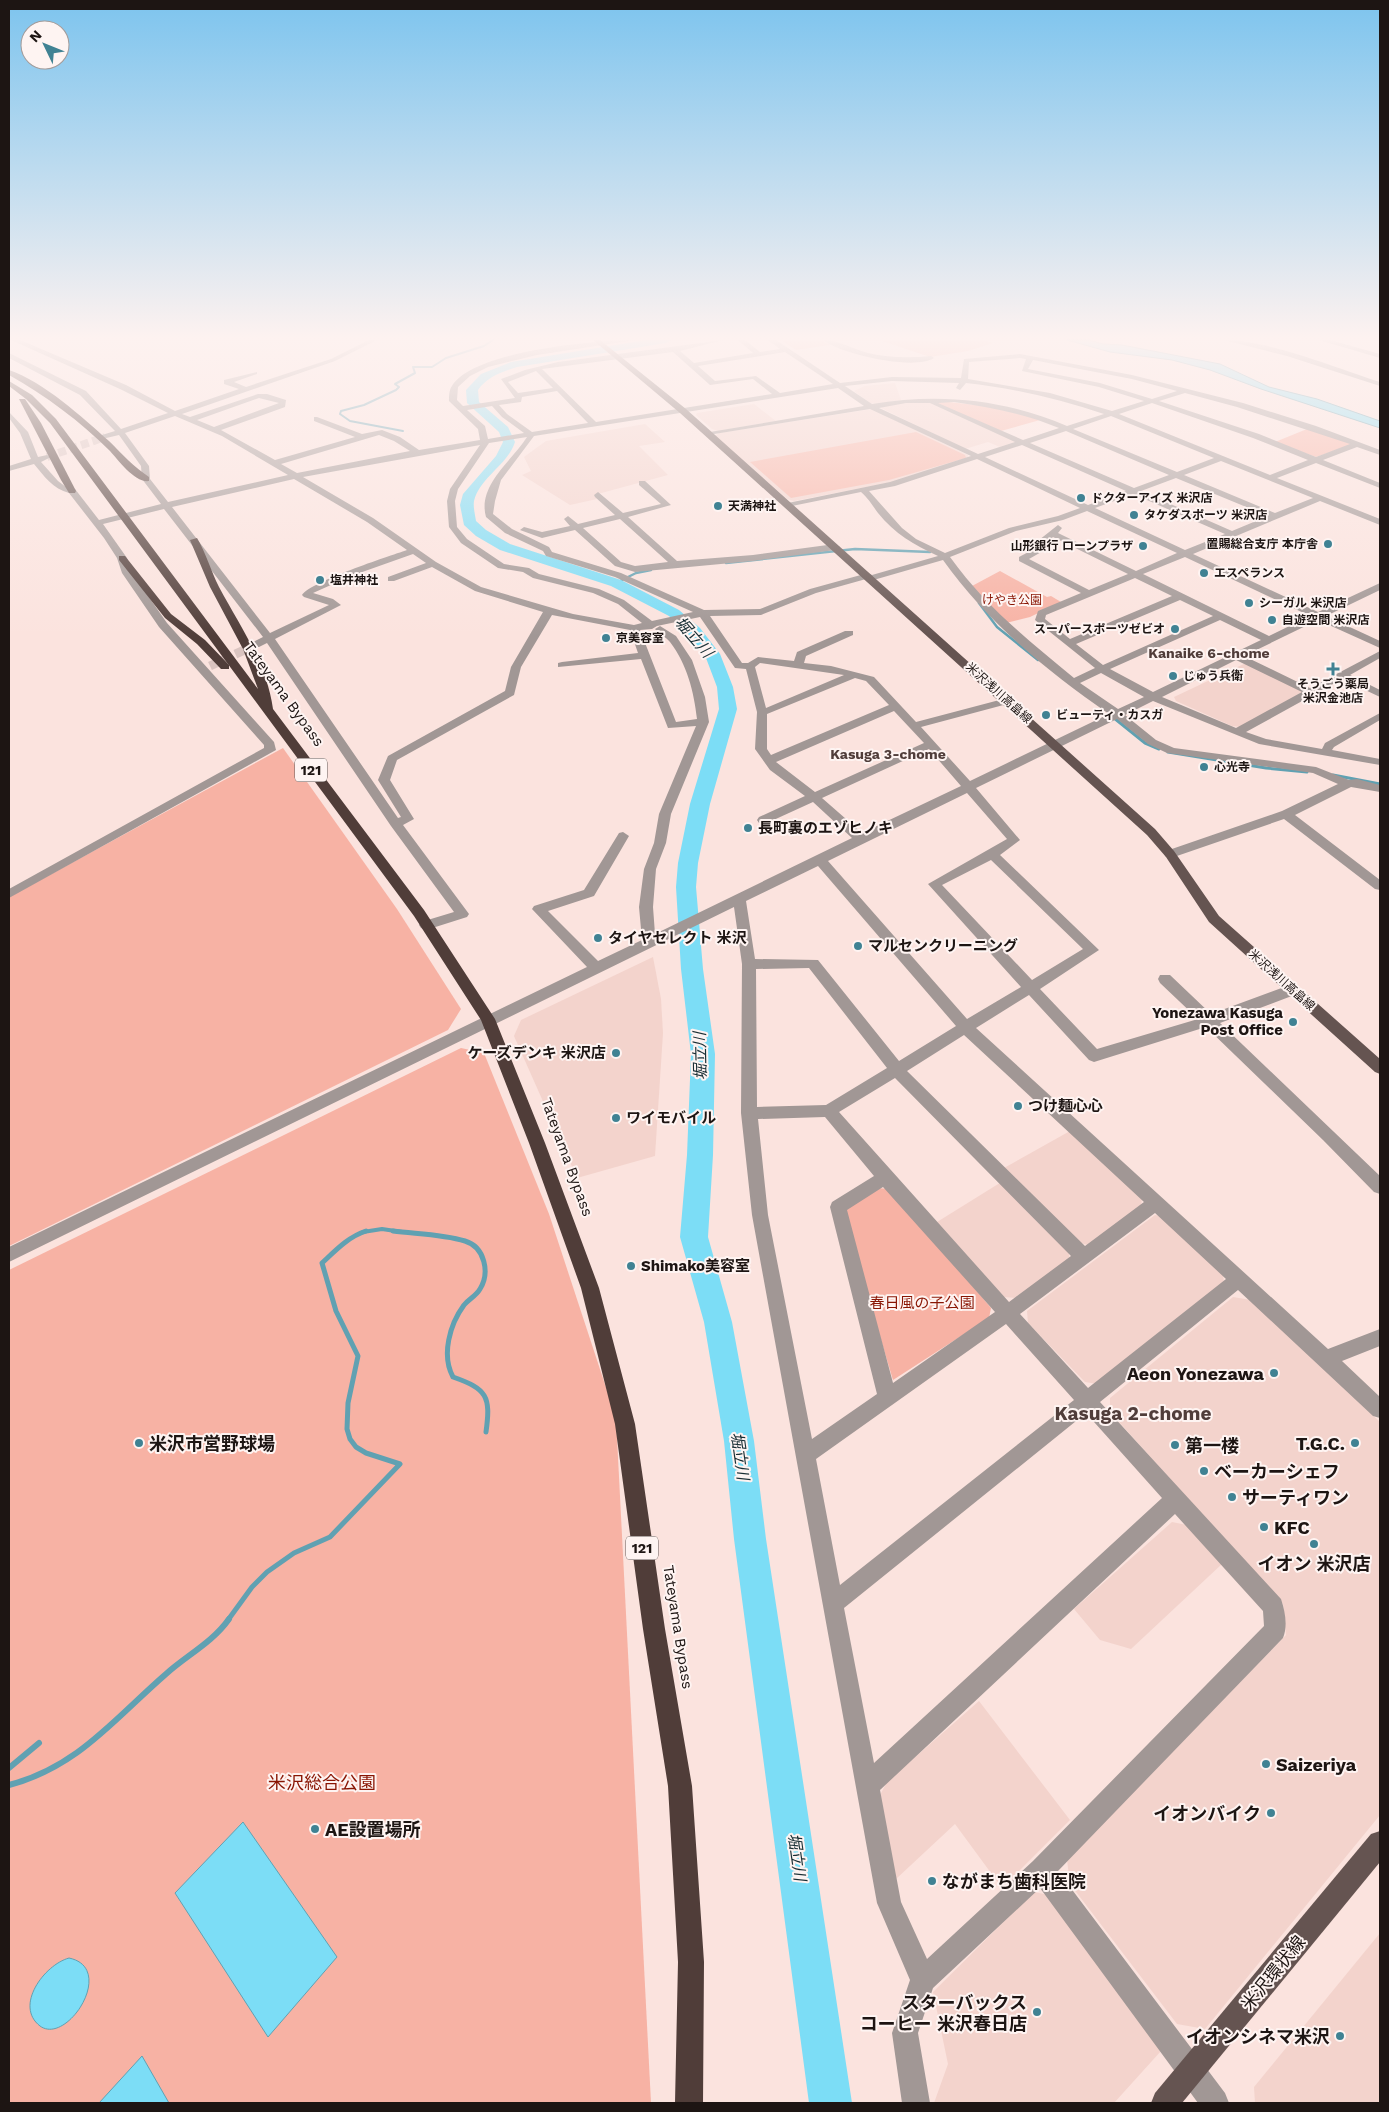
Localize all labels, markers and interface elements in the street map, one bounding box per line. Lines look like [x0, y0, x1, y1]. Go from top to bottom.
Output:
north arrow [20, 20, 70, 70]
text: N [26, 27, 45, 45]
place label: ドクターアイズ 米沢店 [1091, 491, 1213, 505]
marker: ドクターアイズ 米沢店 [1075, 492, 1087, 504]
place label: 天満神社 [728, 499, 776, 513]
marker: 天満神社 [712, 500, 724, 512]
place label: タケダスポーツ 米沢店 [1144, 508, 1267, 522]
marker: タケダスポーツ 米沢店 [1128, 509, 1140, 521]
place label: 置賜総合支庁 本庁舎 [1207, 537, 1318, 551]
marker: 置賜総合支庁 本庁舎 [1322, 538, 1334, 550]
place label: 山形銀行 ローンプラザ [1011, 539, 1133, 553]
marker: 山形銀行 ローンプラザ [1137, 540, 1149, 552]
place label: エスペランス [1214, 566, 1285, 580]
marker: エスペランス [1198, 567, 1210, 579]
place label: 塩井神社 [330, 573, 378, 587]
marker: 塩井神社 [314, 574, 326, 586]
park label: けやき公園 [982, 593, 1042, 607]
place label: シーガル 米沢店 [1259, 596, 1346, 610]
marker: シーガル 米沢店 [1243, 597, 1255, 609]
water label: 堀立川 [671, 613, 718, 663]
place label: 自遊空間 米沢店 [1282, 613, 1369, 627]
marker: 自遊空間 米沢店 [1266, 614, 1278, 626]
place label: スーパースポーツゼビオ [1034, 622, 1165, 636]
marker: スーパースポーツゼビオ [1169, 623, 1181, 635]
place label: 京美容室 [616, 631, 664, 645]
marker: 京美容室 [600, 632, 612, 644]
street label: Tateyama Bypass [240, 638, 328, 750]
district label: Kanaike 6-chome [1148, 645, 1270, 661]
street label: 米沢浅川高畠線 [963, 660, 1035, 726]
marker: そうごう薬局 米沢金池店 [1327, 663, 1339, 675]
place label: じゅう兵衛 [1183, 669, 1243, 683]
marker: じゅう兵衛 [1167, 670, 1179, 682]
place label: そうごう薬局 米沢金池店 [1297, 677, 1369, 705]
place label: ビューティ・カスガ [1056, 708, 1163, 722]
marker: ビューティ・カスガ [1040, 709, 1052, 721]
district label: Kasuga 3-chome [830, 746, 946, 762]
road number: 121 [295, 758, 327, 782]
place label: 心光寺 [1214, 760, 1250, 774]
marker: 心光寺 [1198, 761, 1210, 773]
place label: 長町裏のエゾヒノキ [758, 819, 893, 837]
marker: 長町裏のエゾヒノキ [742, 822, 754, 834]
place label: タイヤセレクト 米沢 [608, 929, 747, 947]
marker: タイヤセレクト 米沢 [592, 932, 604, 944]
place label: マルセンクリーニング [868, 937, 1018, 955]
marker: マルセンクリーニング [852, 940, 864, 952]
street label: 米沢浅川高畠線 [1246, 947, 1318, 1013]
place label: Yonezawa Kasuga Post Office [1152, 1004, 1283, 1039]
marker: Yonezawa Kasuga Post Office [1287, 1016, 1299, 1028]
water label: 堀立川 [690, 1030, 710, 1080]
place label: ケーズデンキ 米沢店 [467, 1044, 606, 1062]
marker: ケーズデンキ 米沢店 [610, 1047, 622, 1059]
street label: Tateyama Bypass [537, 1095, 597, 1219]
place label: つけ麺心心 [1028, 1097, 1103, 1115]
marker: つけ麺心心 [1012, 1100, 1024, 1112]
place label: ワイモバイル [626, 1109, 716, 1127]
marker: ワイモバイル [610, 1112, 622, 1124]
place label: Shimako美容室 [641, 1257, 750, 1275]
marker: Shimako美容室 [625, 1260, 637, 1272]
park label: 春日風の子公園 [869, 1294, 975, 1312]
place label: Aeon Yonezawa [1127, 1363, 1265, 1384]
marker: Aeon Yonezawa [1268, 1367, 1280, 1379]
district label: Kasuga 2-chome [1055, 1402, 1211, 1425]
water label: 堀立川 [727, 1431, 753, 1483]
place label: 米沢市営野球場 [149, 1433, 275, 1454]
place label: T.G.C. [1296, 1433, 1345, 1454]
place label: 第一楼 [1185, 1435, 1239, 1456]
marker: 米沢市営野球場 [133, 1437, 145, 1449]
marker: T.G.C. [1349, 1437, 1361, 1449]
marker: 第一楼 [1169, 1439, 1181, 1451]
place label: ベーカーシェフ [1214, 1461, 1340, 1482]
marker: ベーカーシェフ [1198, 1465, 1210, 1477]
place label: サーティワン [1242, 1487, 1349, 1508]
marker: サーティワン [1226, 1491, 1238, 1503]
place label: KFC [1274, 1517, 1310, 1538]
marker: KFC [1258, 1521, 1270, 1533]
road number: 121 [626, 1536, 658, 1560]
marker: イオン 米沢店 [1308, 1538, 1320, 1550]
place label: イオン 米沢店 [1257, 1553, 1371, 1574]
street label: Tateyama Bypass [659, 1564, 697, 1690]
place label: Saizeriya [1276, 1754, 1357, 1775]
marker: Saizeriya [1260, 1758, 1272, 1770]
park label: 米沢総合公園 [268, 1772, 376, 1793]
place label: イオンバイク [1153, 1803, 1261, 1824]
marker: イオンバイク [1265, 1807, 1277, 1819]
place label: AE設置場所 [325, 1819, 421, 1840]
marker: AE設置場所 [309, 1823, 321, 1835]
water label: 堀立川 [784, 1832, 810, 1884]
place label: ながまち歯科医院 [942, 1871, 1086, 1892]
marker: ながまち歯科医院 [926, 1875, 938, 1887]
street label: 米沢環状線 [1237, 1931, 1309, 2015]
place label: スターバックス コーヒー 米沢春日店 [860, 1992, 1027, 2034]
marker: スターバックス コーヒー 米沢春日店 [1031, 2006, 1043, 2018]
place label: イオンシネマ米沢 [1186, 2026, 1330, 2047]
marker: イオンシネマ米沢 [1334, 2030, 1346, 2042]

